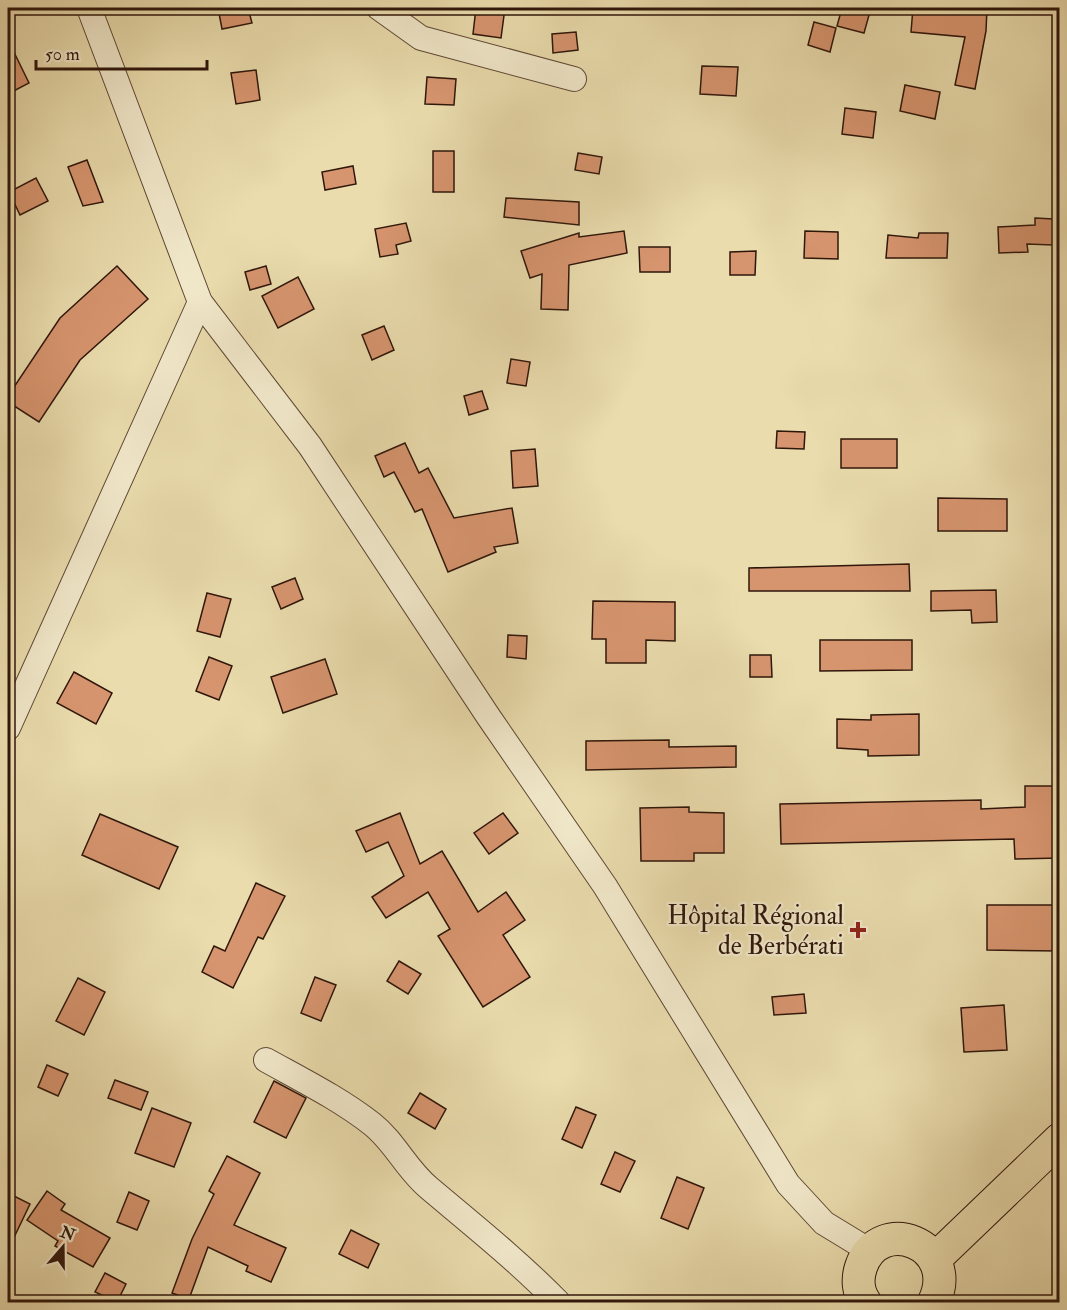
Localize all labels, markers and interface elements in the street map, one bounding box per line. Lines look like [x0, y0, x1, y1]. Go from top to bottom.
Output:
scale bar [36, 33, 207, 71]
text: 50 m [45, 43, 80, 66]
place label: Hôpital Régional de Berbérati [667, 900, 844, 962]
marker: Hôpital Régional de Berbérati [849, 921, 867, 939]
north arrow [33, 1217, 93, 1277]
text: N [57, 1222, 79, 1246]

